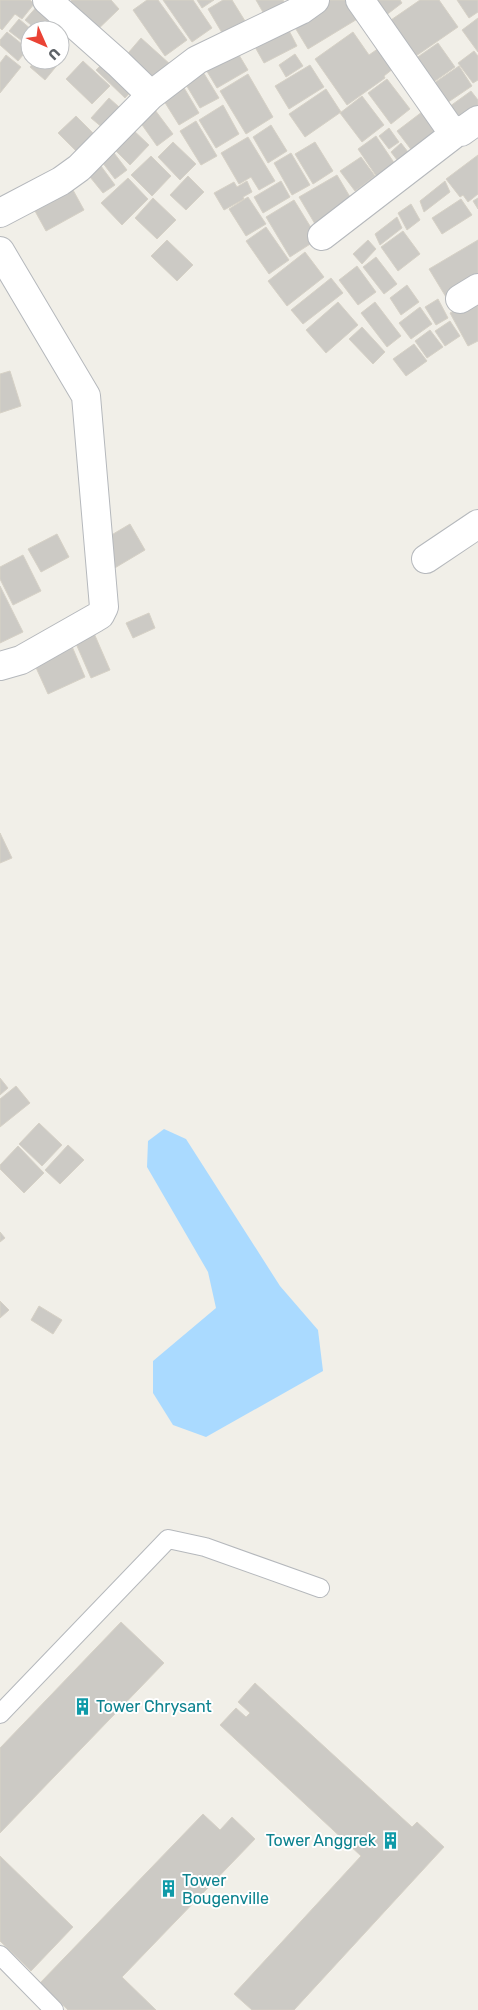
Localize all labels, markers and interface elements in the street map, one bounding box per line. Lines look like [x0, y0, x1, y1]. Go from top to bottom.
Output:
north arrow [20, 20, 70, 70]
text: U [44, 44, 63, 63]
building icon: Tower Chrysant [72, 1696, 92, 1716]
place label: Tower Chrysant [96, 1697, 212, 1716]
building icon: Tower Anggrek [380, 1830, 400, 1850]
place label: Tower Anggrek [266, 1831, 377, 1850]
place label: Tower Bougenville [182, 1871, 269, 1908]
building icon: Tower Bougenville [158, 1879, 178, 1899]

